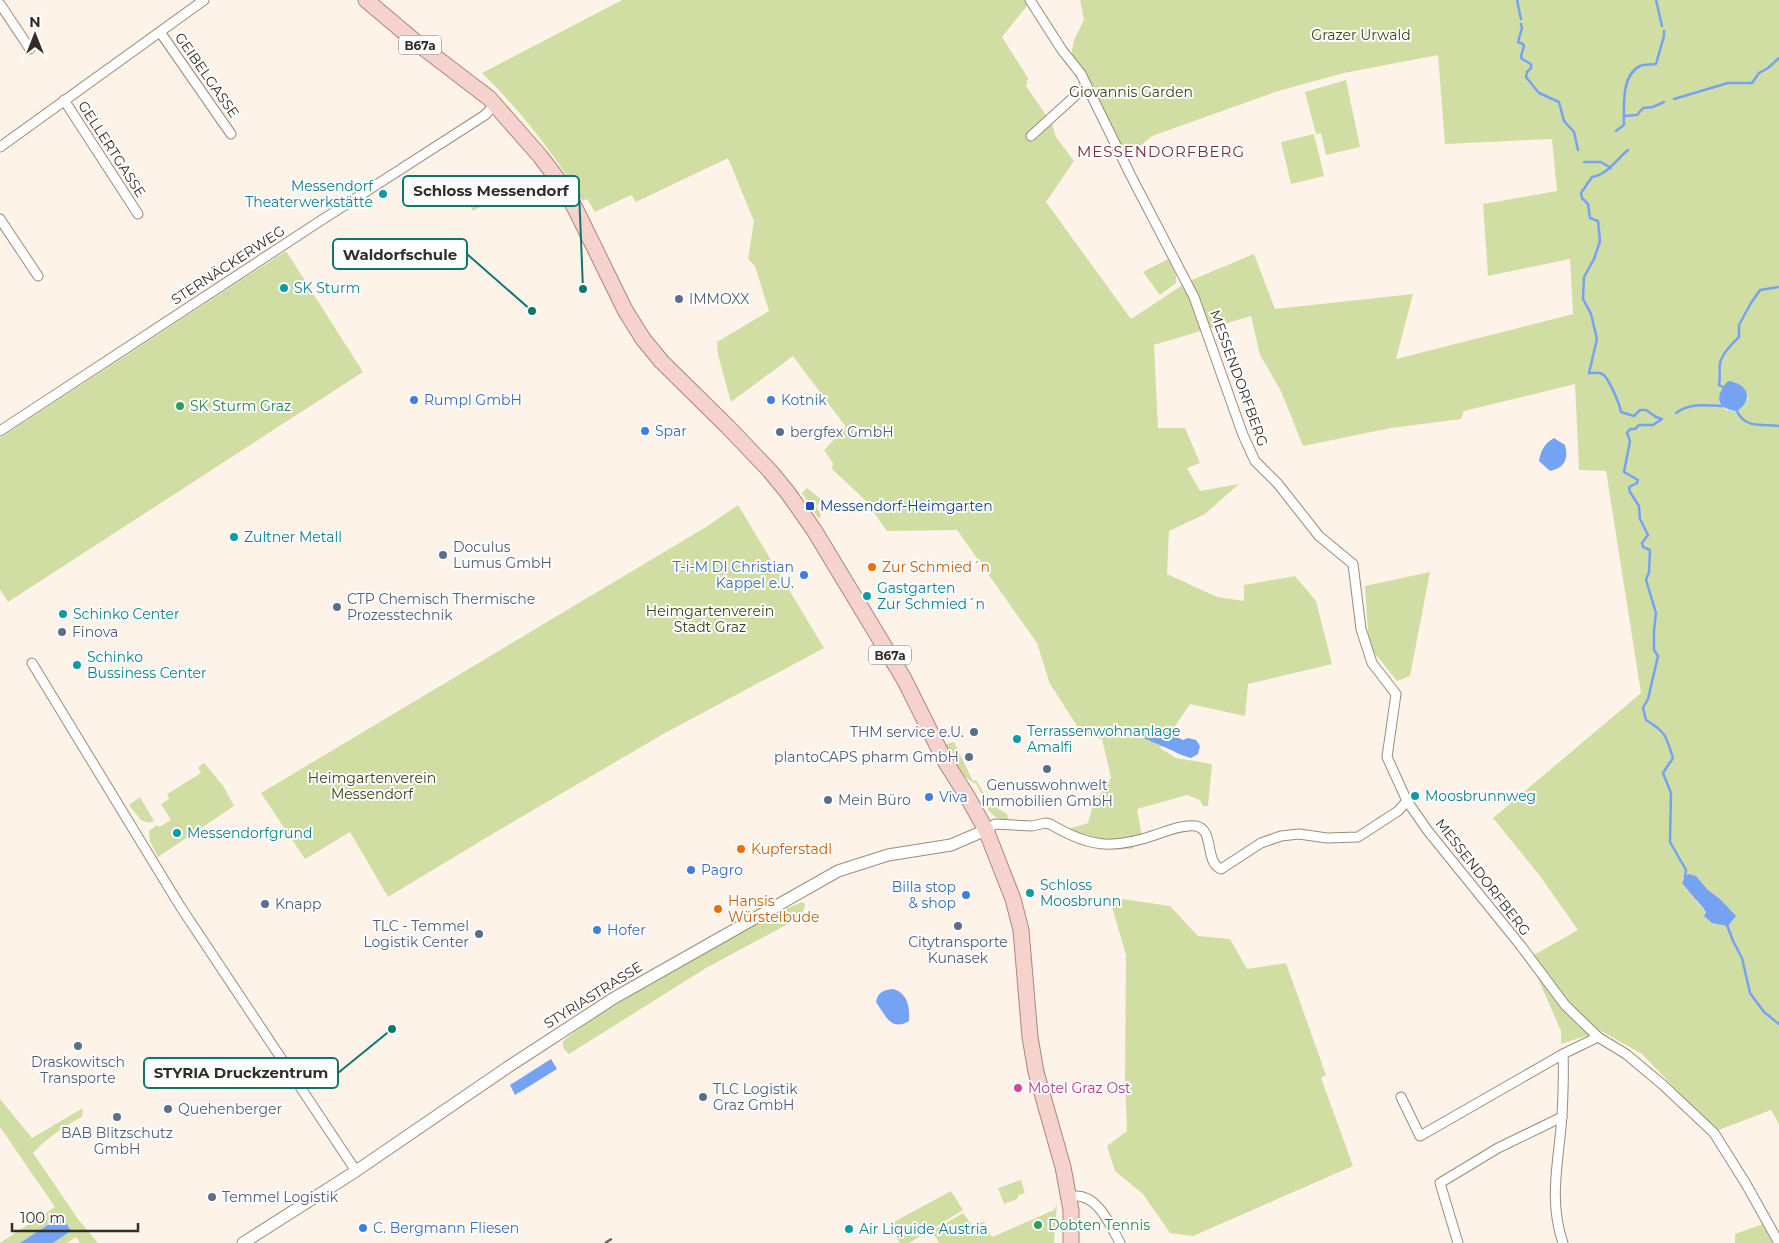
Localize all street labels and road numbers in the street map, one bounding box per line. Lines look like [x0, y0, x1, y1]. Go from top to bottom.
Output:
street label: GEIBELGASSE [171, 29, 243, 121]
road number: B67a [399, 36, 441, 54]
street label: GELLERTGASSE [74, 97, 150, 201]
street label: STERNÄCKERWEG [168, 221, 288, 309]
street label: MESSENDORFBERG [1206, 307, 1272, 449]
road number: B67a [869, 646, 911, 664]
street label: MESSENDORFBERG [1432, 815, 1534, 939]
street label: STYRIASTRASSE [540, 957, 646, 1033]

